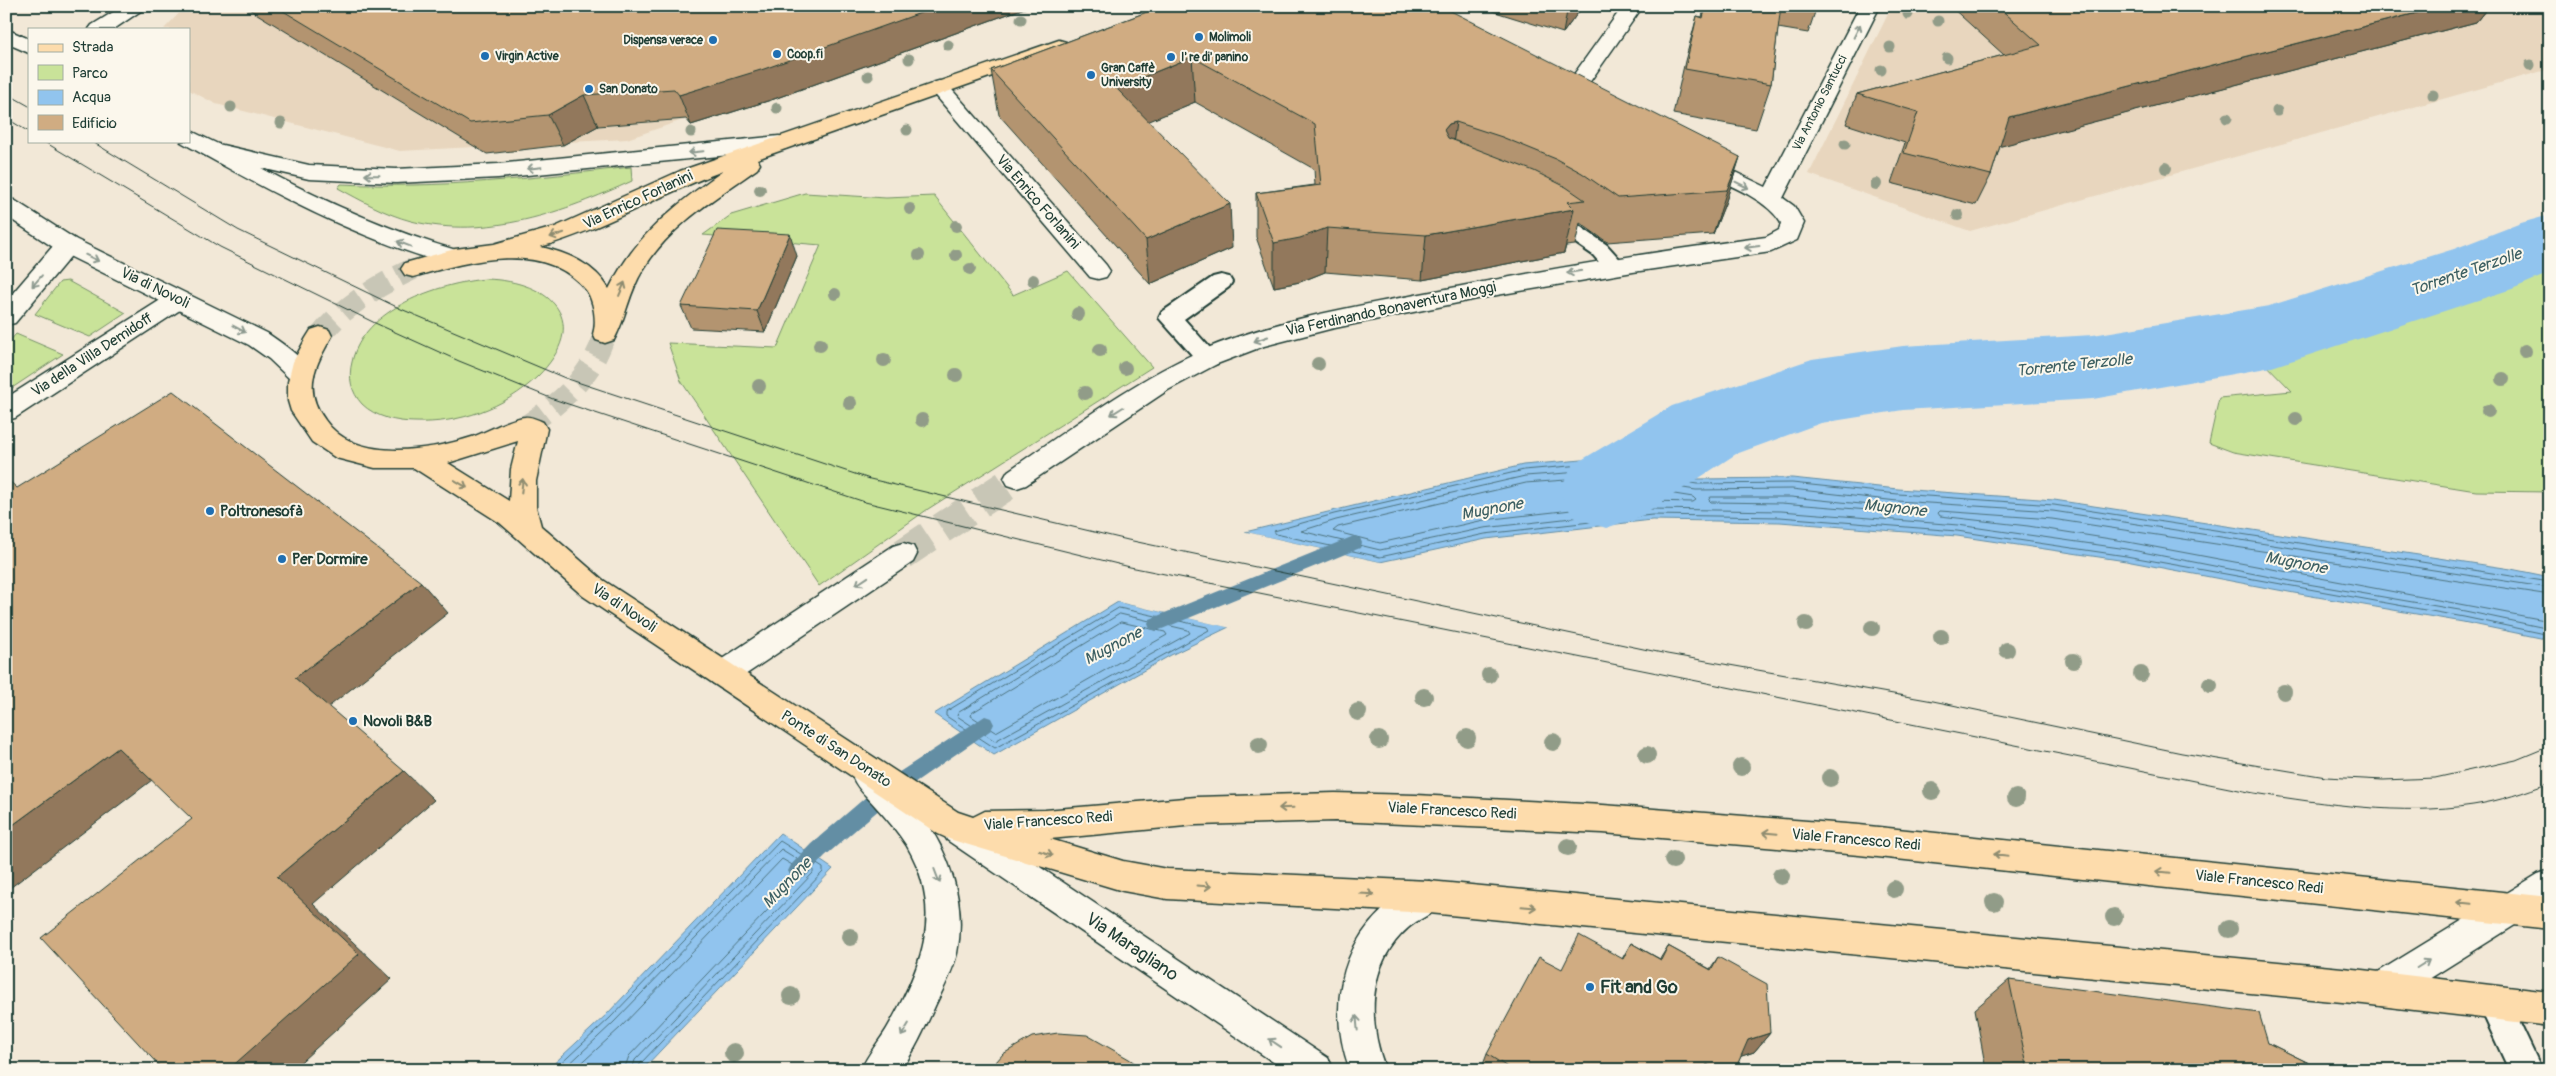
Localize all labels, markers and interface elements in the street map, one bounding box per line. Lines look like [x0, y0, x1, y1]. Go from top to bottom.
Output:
one-way arrow [1853, 24, 1862, 39]
legend [28, 28, 190, 142]
place label: Molimoli [1209, 30, 1251, 45]
marker: Molimoli [1193, 31, 1205, 43]
place label: Dispensa verace [623, 33, 704, 48]
marker: Dispensa verace [707, 34, 719, 46]
text: Strada [72, 38, 113, 57]
place label: Coop.fi [787, 47, 823, 62]
marker: Coop.fi [771, 48, 783, 60]
place label: Virgin Active [495, 49, 560, 64]
marker: Virgin Active [479, 50, 491, 62]
place label: I' re di' panino [1181, 50, 1249, 65]
marker: I' re di' panino [1165, 51, 1177, 63]
street label: Via Antonio Santucci [1789, 53, 1851, 153]
place label: Gran Caffè University [1101, 61, 1156, 90]
text: Parco [72, 64, 108, 83]
marker: Gran Caffè University [1085, 69, 1097, 81]
place label: San Donato [599, 82, 658, 97]
marker: San Donato [583, 83, 595, 95]
text: Acqua [72, 88, 111, 107]
text: Edificio [72, 114, 117, 133]
one-way arrow [688, 147, 704, 156]
street label: Via Enrico Forlanini [992, 151, 1084, 253]
one-way arrow [527, 163, 543, 173]
street label: Via Enrico Forlanini [580, 166, 696, 234]
one-way arrow [364, 170, 380, 180]
one-way arrow [1734, 181, 1749, 190]
one-way arrow [549, 230, 565, 240]
one-way arrow [397, 239, 412, 248]
one-way arrow [1745, 242, 1761, 252]
water label: Torrente Terzolle [2408, 243, 2526, 300]
one-way arrow [85, 253, 100, 263]
street label: Via di Novoli [117, 263, 193, 313]
one-way arrow [1567, 268, 1583, 278]
one-way arrow [32, 274, 43, 287]
street label: Via Ferdinando Bonaventura Moggi [1284, 277, 1498, 341]
one-way arrow [618, 282, 628, 297]
street label: Via della Villa Demidoff [28, 309, 156, 401]
one-way arrow [231, 324, 246, 334]
one-way arrow [1254, 335, 1270, 344]
water label: Torrente Terzolle [2015, 349, 2135, 381]
one-way arrow [1110, 407, 1124, 417]
one-way arrow [517, 479, 526, 495]
one-way arrow [453, 480, 467, 490]
water label: Mugnone [1459, 493, 1527, 525]
water label: Mugnone [1863, 495, 1929, 521]
place label: Poltronesofà [220, 502, 303, 521]
marker: Poltronesofà [204, 505, 216, 517]
water label: Mugnone [2263, 547, 2331, 579]
place label: Per Dormire [292, 550, 368, 569]
marker: Per Dormire [276, 553, 288, 565]
one-way arrow [856, 576, 870, 586]
street label: Via di Novoli [588, 579, 660, 637]
water label: Mugnone [1081, 622, 1147, 669]
street label: Ponte di San Donato [777, 706, 895, 792]
place label: Novoli B&B [363, 712, 432, 731]
marker: Novoli B&B [347, 715, 359, 727]
street label: Viale Francesco Redi [1387, 798, 1517, 824]
one-way arrow [1279, 803, 1295, 813]
street label: Viale Francesco Redi [983, 807, 1113, 835]
street label: Viale Francesco Redi [1791, 825, 1921, 855]
one-way arrow [1762, 828, 1778, 837]
one-way arrow [1038, 848, 1054, 858]
one-way arrow [1993, 850, 2009, 860]
water label: Mugnone [758, 852, 817, 912]
street label: Viale Francesco Redi [2194, 866, 2324, 898]
one-way arrow [2155, 867, 2171, 877]
one-way arrow [933, 868, 942, 883]
one-way arrow [1196, 882, 1212, 891]
one-way arrow [1358, 889, 1374, 898]
one-way arrow [2456, 899, 2472, 908]
one-way arrow [1520, 902, 1536, 912]
street label: Via Maragliano [1081, 908, 1183, 987]
one-way arrow [2416, 958, 2430, 968]
place label: Fit and Go [1600, 976, 1678, 999]
marker: Fit and Go [1584, 981, 1596, 993]
one-way arrow [1352, 1015, 1362, 1031]
one-way arrow [899, 1022, 909, 1036]
one-way arrow [1269, 1037, 1283, 1047]

